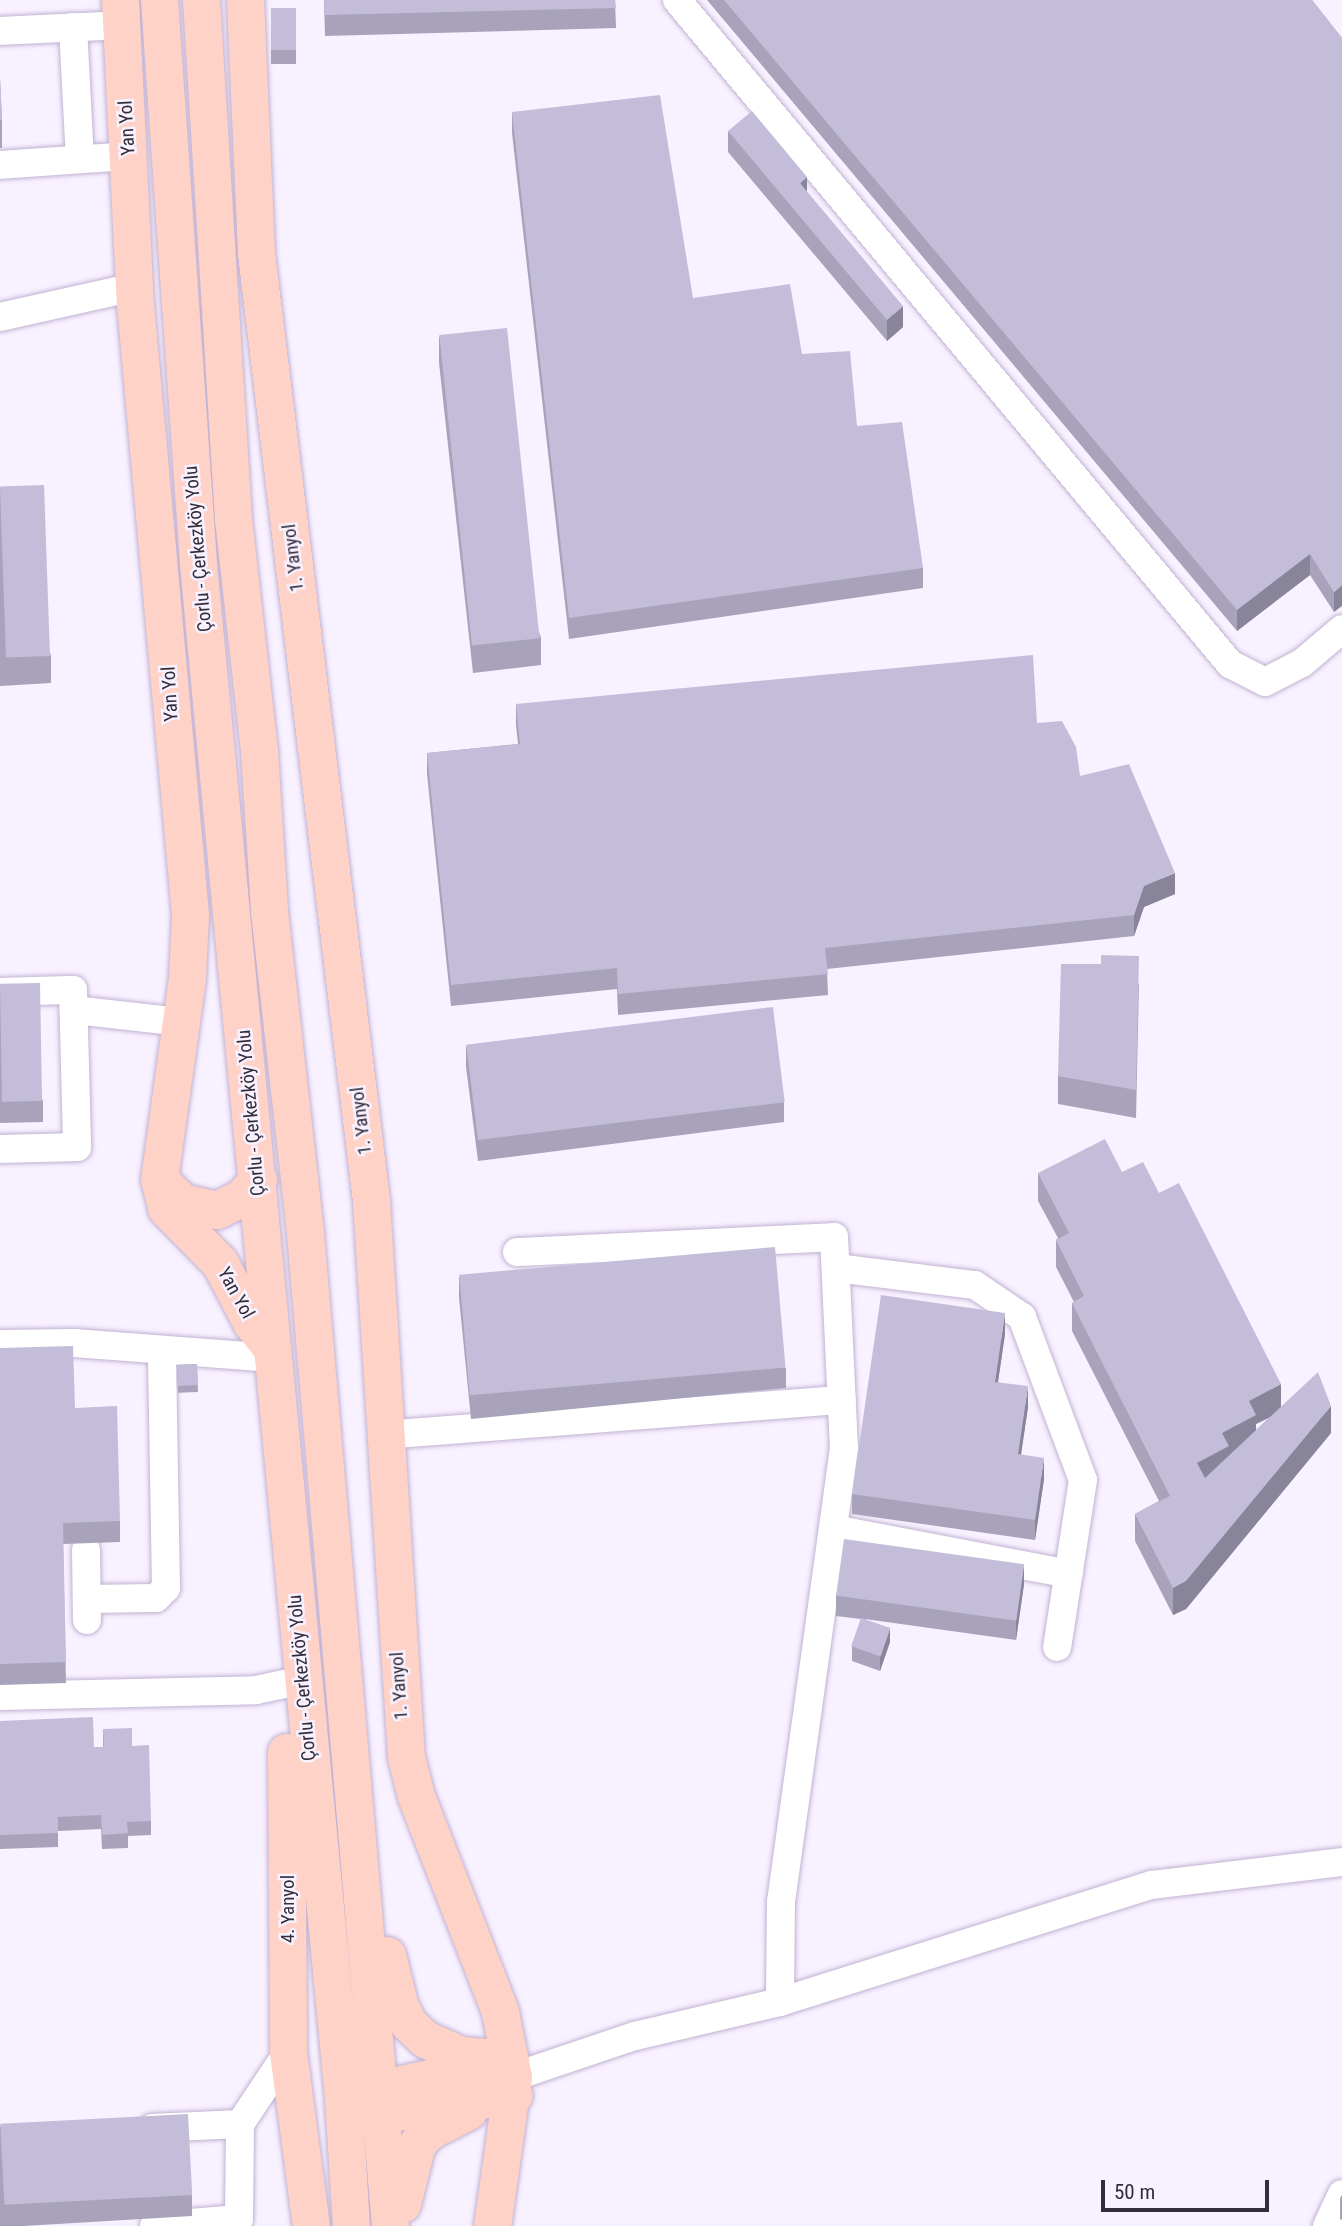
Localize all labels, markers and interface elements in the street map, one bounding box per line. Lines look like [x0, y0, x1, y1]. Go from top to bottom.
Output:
street label: Yan Yol [114, 100, 140, 156]
street label: Çorlu - Çerkezköy Yolu [179, 465, 217, 633]
street label: 1. Yanyol [278, 523, 308, 593]
street label: Yan Yol [157, 666, 183, 722]
street label: Çorlu - Çerkezköy Yolu [232, 1029, 270, 1197]
street label: 1. Yanyol [346, 1086, 376, 1156]
street label: Yan Yol [213, 1263, 259, 1323]
street label: Çorlu - Çerkezköy Yolu [283, 1594, 321, 1762]
street label: 1. Yanyol [385, 1651, 413, 1721]
street label: 4. Yanyol [277, 1875, 299, 1943]
scale bar [1104, 2166, 1272, 2210]
text: 50 m [1114, 2180, 1155, 2204]

